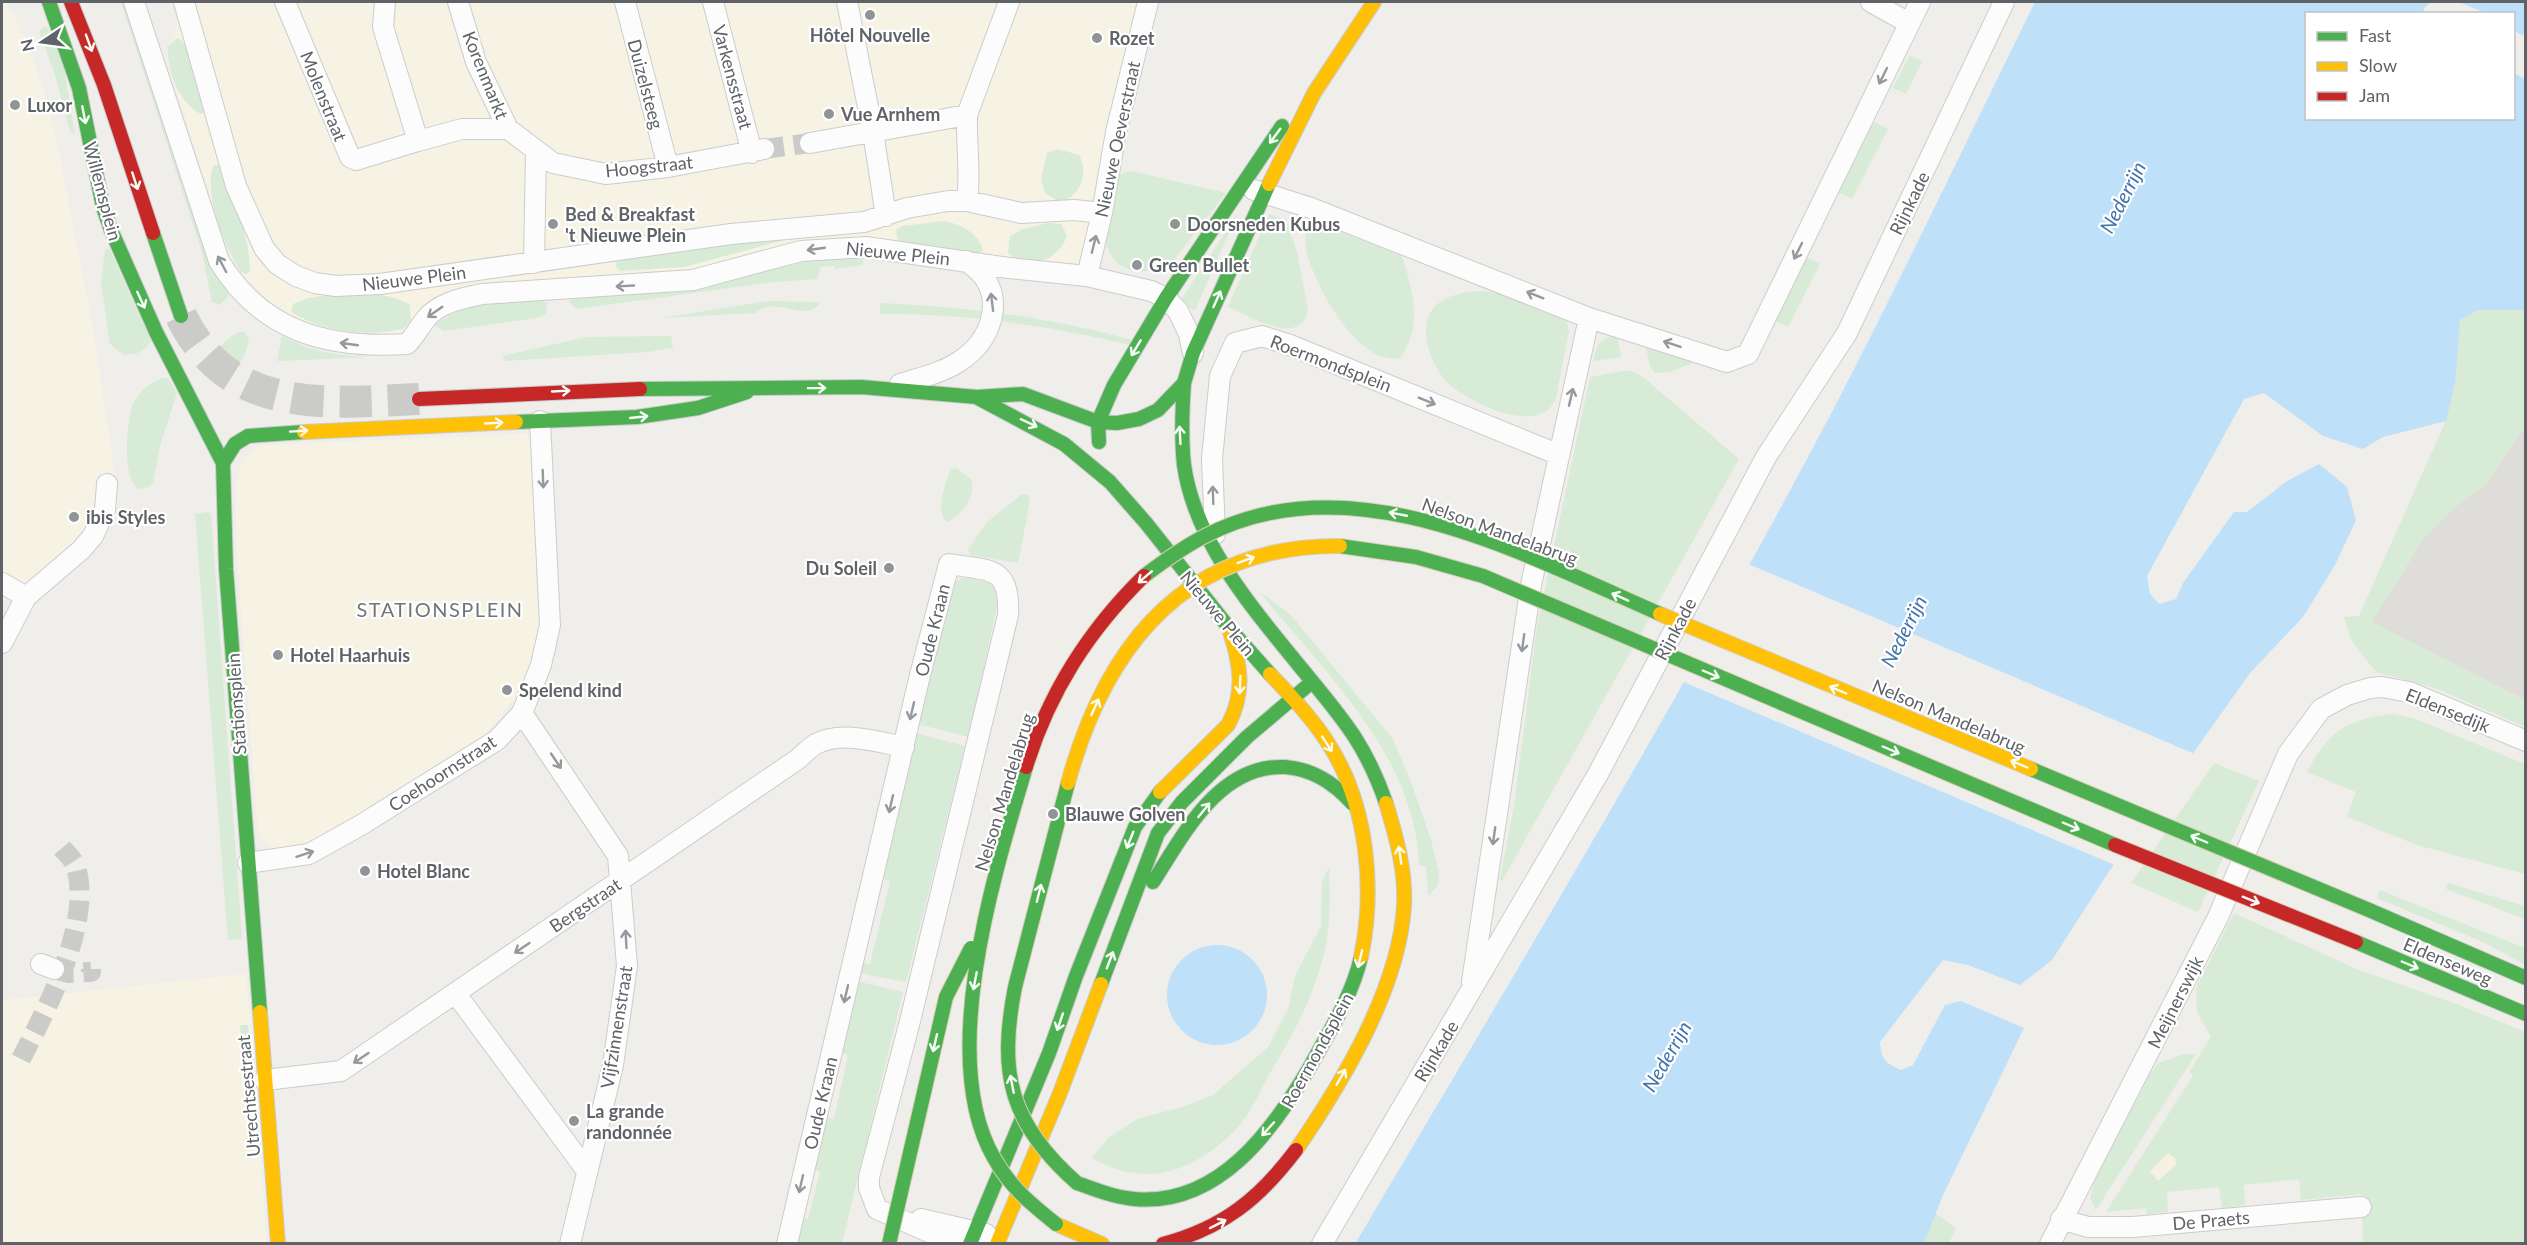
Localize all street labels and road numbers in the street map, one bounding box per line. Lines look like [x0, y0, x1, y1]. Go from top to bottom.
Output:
street label: Varkensstraat [708, 22, 758, 132]
street label: Korenmarkt [458, 28, 514, 123]
street label: Duizelsteeg [623, 37, 669, 131]
street label: Molenstraat [296, 48, 352, 145]
street label: Nieuwe Oeverstraat [1090, 58, 1144, 219]
street label: Willemsplein [79, 139, 127, 243]
street label: Hoogstraat [604, 150, 694, 182]
street label: Rijnkade [1884, 168, 1934, 238]
street label: Nieuwe Plein [845, 237, 951, 269]
street label: Nieuwe Plein [361, 261, 467, 295]
street label: Roermondsplein [1267, 330, 1395, 396]
street label: Nelson Mandelabrug [1419, 493, 1581, 569]
street label: Nieuwe Plein [1176, 566, 1260, 660]
street label: Oude Kraan [910, 581, 954, 679]
street label: Rijnkade [1649, 594, 1701, 664]
street label: Stationsplein [221, 652, 251, 756]
street label: Nelson Mandelabrug [1869, 674, 2029, 758]
street label: Eldensedijk [2402, 683, 2494, 737]
street label: Nelson Mandelabrug [969, 710, 1039, 874]
street label: Coehoornstraat [384, 730, 500, 816]
street label: Bergstraat [545, 873, 625, 937]
street label: Eldenseweg [2400, 932, 2496, 990]
street label: Meijnerswijk [2142, 952, 2208, 1052]
street label: Vijfzinnenstraat [595, 963, 637, 1090]
street label: Roermondsplein [1276, 989, 1358, 1111]
street label: Rijnkade [1409, 1016, 1463, 1086]
street label: Utrechtsestraat [232, 1034, 264, 1158]
street label: Oude Kraan [799, 1054, 841, 1152]
street label: De Praets [2172, 1206, 2251, 1234]

